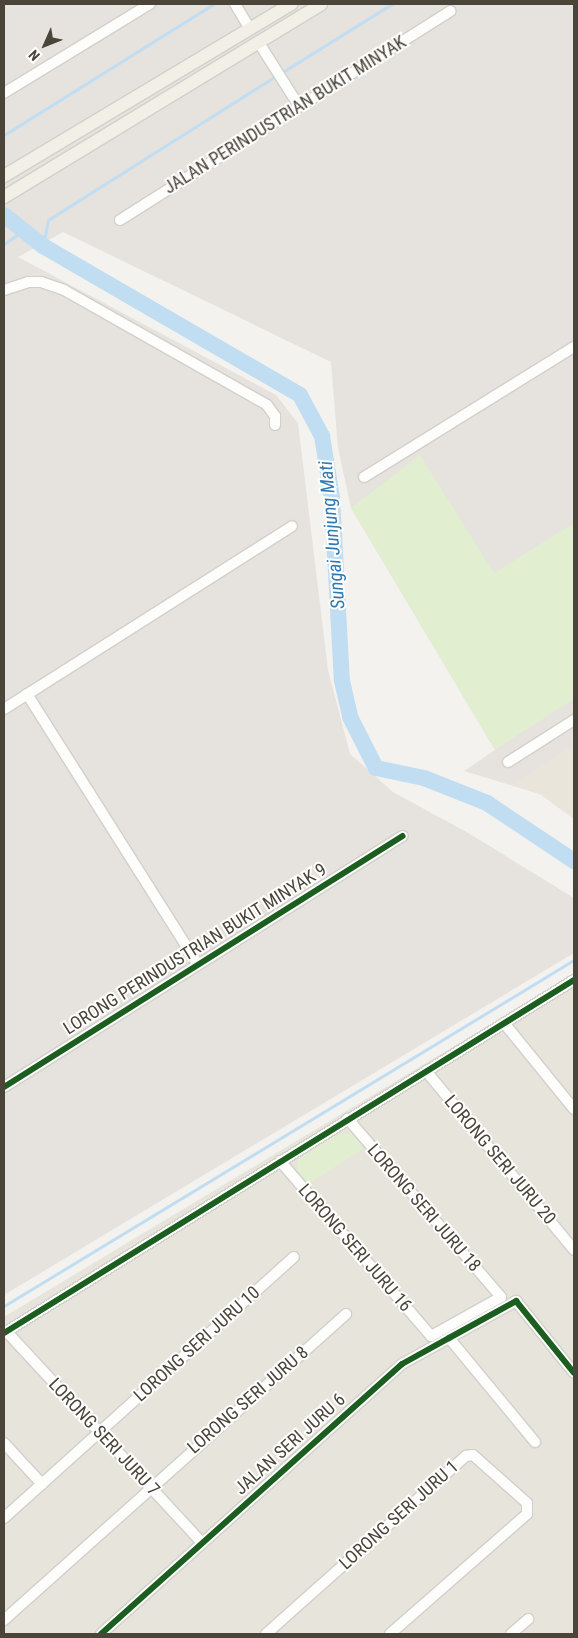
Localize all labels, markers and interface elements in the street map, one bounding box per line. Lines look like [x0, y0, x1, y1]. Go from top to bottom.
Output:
north arrow [20, 20, 70, 70]
street label: JALAN PERINDUSTRIAN BUKIT MINYAK [160, 31, 410, 199]
text: N [25, 47, 43, 64]
water label: Sungai Junjung Mati [314, 460, 350, 610]
street label: LORONG PERINDUSTRIAN BUKIT MINYAK 9 [59, 859, 331, 1039]
street label: LORONG SERI JURU 20 [440, 1091, 560, 1229]
street label: LORONG SERI JURU 18 [363, 1140, 485, 1276]
street label: LORONG SERI JURU 16 [294, 1180, 416, 1316]
street label: LORONG SERI JURU 10 [130, 1282, 264, 1406]
street label: LORONG SERI JURU 8 [183, 1342, 313, 1458]
street label: LORONG SERI JURU 7 [44, 1374, 164, 1500]
street label: JALAN SERI JURU 6 [230, 1389, 350, 1499]
street label: LORONG SERI JURU 1 [335, 1456, 463, 1574]

